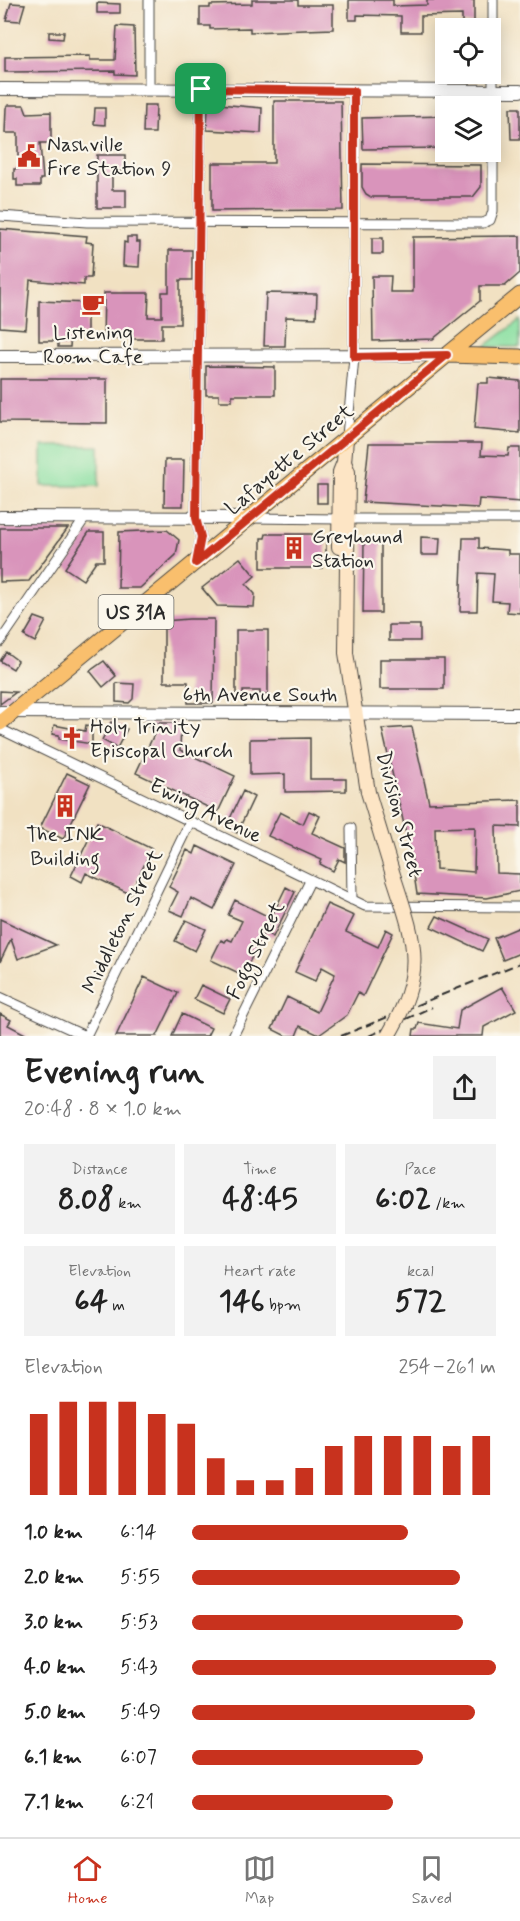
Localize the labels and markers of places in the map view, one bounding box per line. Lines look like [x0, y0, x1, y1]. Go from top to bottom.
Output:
pin [175, 63, 226, 114]
place label: Nashville Fire Station 9 [47, 131, 172, 183]
public building icon: Nashville Fire Station 9 [16, 143, 42, 169]
cafe icon: Listening Room Cafe [80, 291, 106, 317]
place label: Listening Room Cafe [43, 319, 143, 371]
place label: Greyhound Station [312, 523, 403, 575]
building icon: Greyhound Station [281, 535, 307, 561]
place label: Holy Trinity Episcopal Church [90, 713, 233, 765]
church icon: Holy Trinity Episcopal Church [59, 725, 85, 751]
building icon: The INK Building [52, 793, 78, 819]
place label: The INK Building [26, 821, 104, 875]

